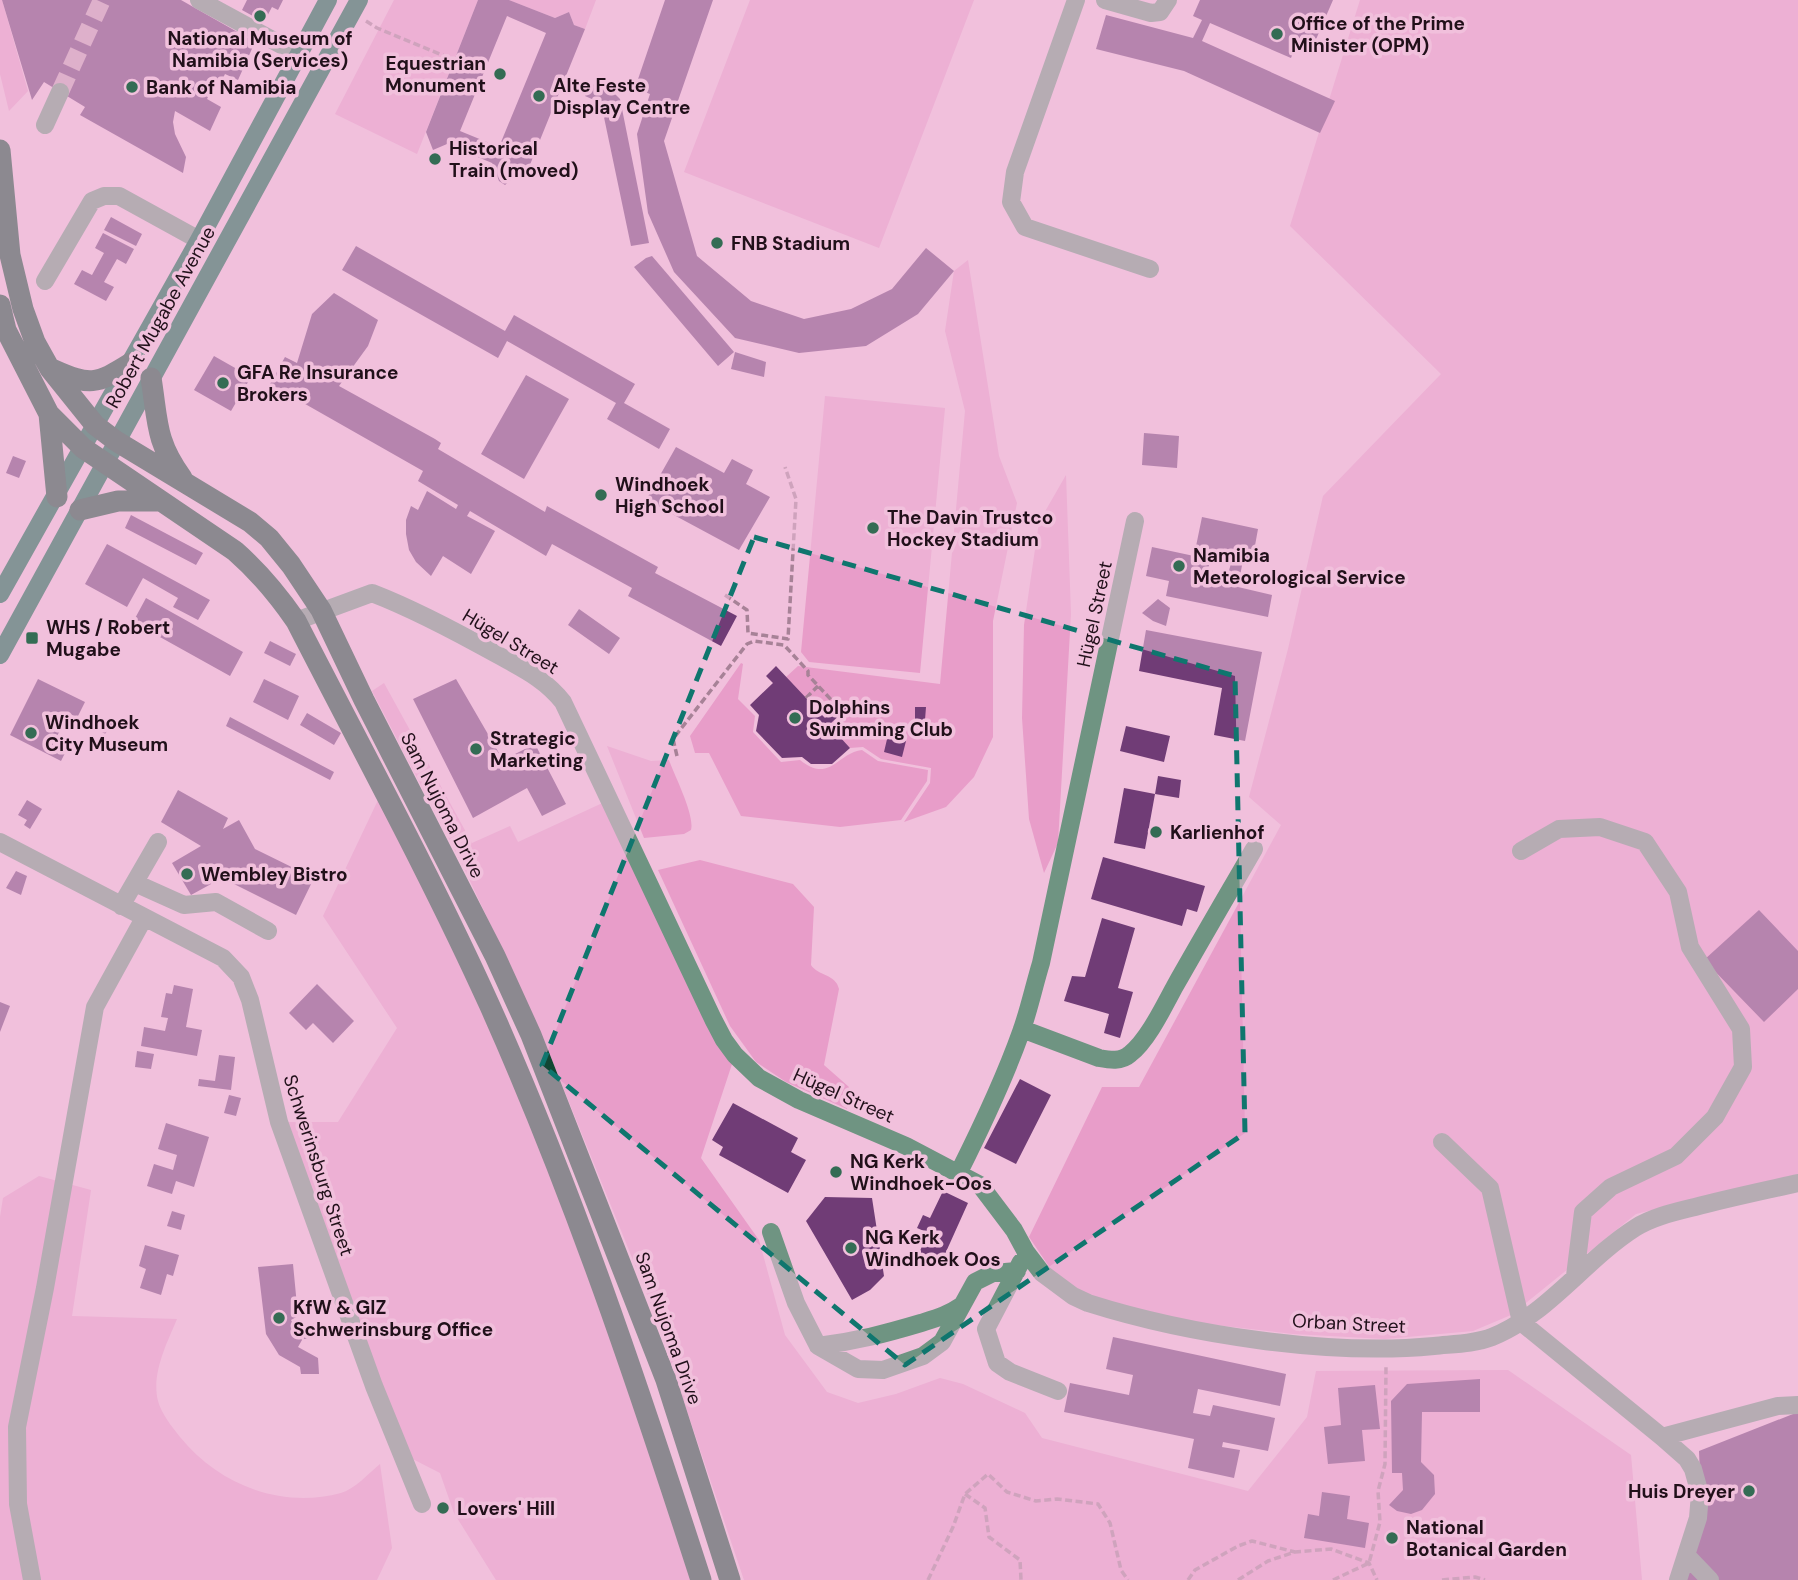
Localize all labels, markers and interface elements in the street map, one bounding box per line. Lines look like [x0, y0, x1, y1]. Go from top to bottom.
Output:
marker: National Museum of Namibia (Services) [252, 8, 268, 24]
place label: Office of the Prime Minister (OPM) [1291, 11, 1465, 58]
place label: National Museum of Namibia (Services) [167, 26, 353, 73]
marker: Office of the Prime Minister (OPM) [1269, 26, 1285, 42]
place label: Equestrian Monument [385, 51, 486, 98]
marker: Equestrian Monument [492, 66, 508, 82]
place label: Alte Feste Display Centre [553, 73, 690, 120]
place label: Bank of Namibia [146, 75, 296, 100]
marker: Bank of Namibia [124, 79, 140, 95]
marker: Alte Feste Display Centre [531, 88, 547, 104]
place label: Historical Train (moved) [449, 136, 578, 183]
marker: Historical Train (moved) [427, 151, 443, 167]
street label: Robert Mugabe Avenue [100, 222, 221, 413]
place label: FNB Stadium [731, 231, 850, 256]
marker: FNB Stadium [709, 235, 725, 251]
place label: GFA Re Insurance Brokers [237, 360, 398, 407]
marker: GFA Re Insurance Brokers [215, 375, 231, 391]
place label: Windhoek High School [615, 472, 724, 519]
marker: Windhoek High School [593, 487, 609, 503]
place label: The Davin Trustco Hockey Stadium [887, 505, 1053, 552]
marker: The Davin Trustco Hockey Stadium [865, 520, 881, 536]
place label: Namibia Meteorological Service [1193, 543, 1406, 590]
marker: Namibia Meteorological Service [1171, 558, 1187, 574]
street label: Hügel Street [1071, 559, 1118, 670]
street label: Hügel Street [458, 603, 563, 680]
place label: WHS / Robert Mugabe [46, 615, 170, 662]
marker: WHS / Robert Mugabe [24, 630, 40, 646]
place label: Dolphins Swimming Club [809, 695, 953, 742]
place label: Windhoek City Museum [45, 710, 168, 757]
marker: Dolphins Swimming Club [787, 710, 803, 726]
marker: Windhoek City Museum [23, 725, 39, 741]
place label: Strategic Marketing [490, 726, 584, 773]
street label: Sam Nujoma Drive [395, 728, 490, 882]
marker: Strategic Marketing [468, 741, 484, 757]
place label: Karlienhof [1170, 820, 1264, 845]
marker: Karlienhof [1148, 824, 1164, 840]
place label: Wembley Bistro [201, 862, 348, 887]
marker: Wembley Bistro [179, 866, 195, 882]
street label: Hügel Street [789, 1062, 898, 1129]
street label: Schwerinsburg Street [277, 1071, 360, 1259]
place label: NG Kerk Windhoek-Oos [850, 1149, 992, 1196]
marker: NG Kerk Windhoek-Oos [828, 1164, 844, 1180]
place label: NG Kerk Windhoek Oos [865, 1225, 1001, 1272]
marker: NG Kerk Windhoek Oos [843, 1240, 859, 1256]
street label: Sam Nujoma Drive [629, 1248, 708, 1408]
place label: KfW & GIZ Schwerinsburg Office [293, 1295, 493, 1342]
street label: Orban Street [1292, 1308, 1406, 1339]
marker: KfW & GIZ Schwerinsburg Office [271, 1310, 287, 1326]
place label: Huis Dreyer [1628, 1479, 1735, 1504]
marker: Huis Dreyer [1741, 1483, 1757, 1499]
place label: Lovers' Hill [457, 1496, 555, 1521]
marker: Lovers' Hill [435, 1500, 451, 1516]
place label: National Botanical Garden [1406, 1515, 1567, 1562]
marker: National Botanical Garden [1384, 1530, 1400, 1546]

